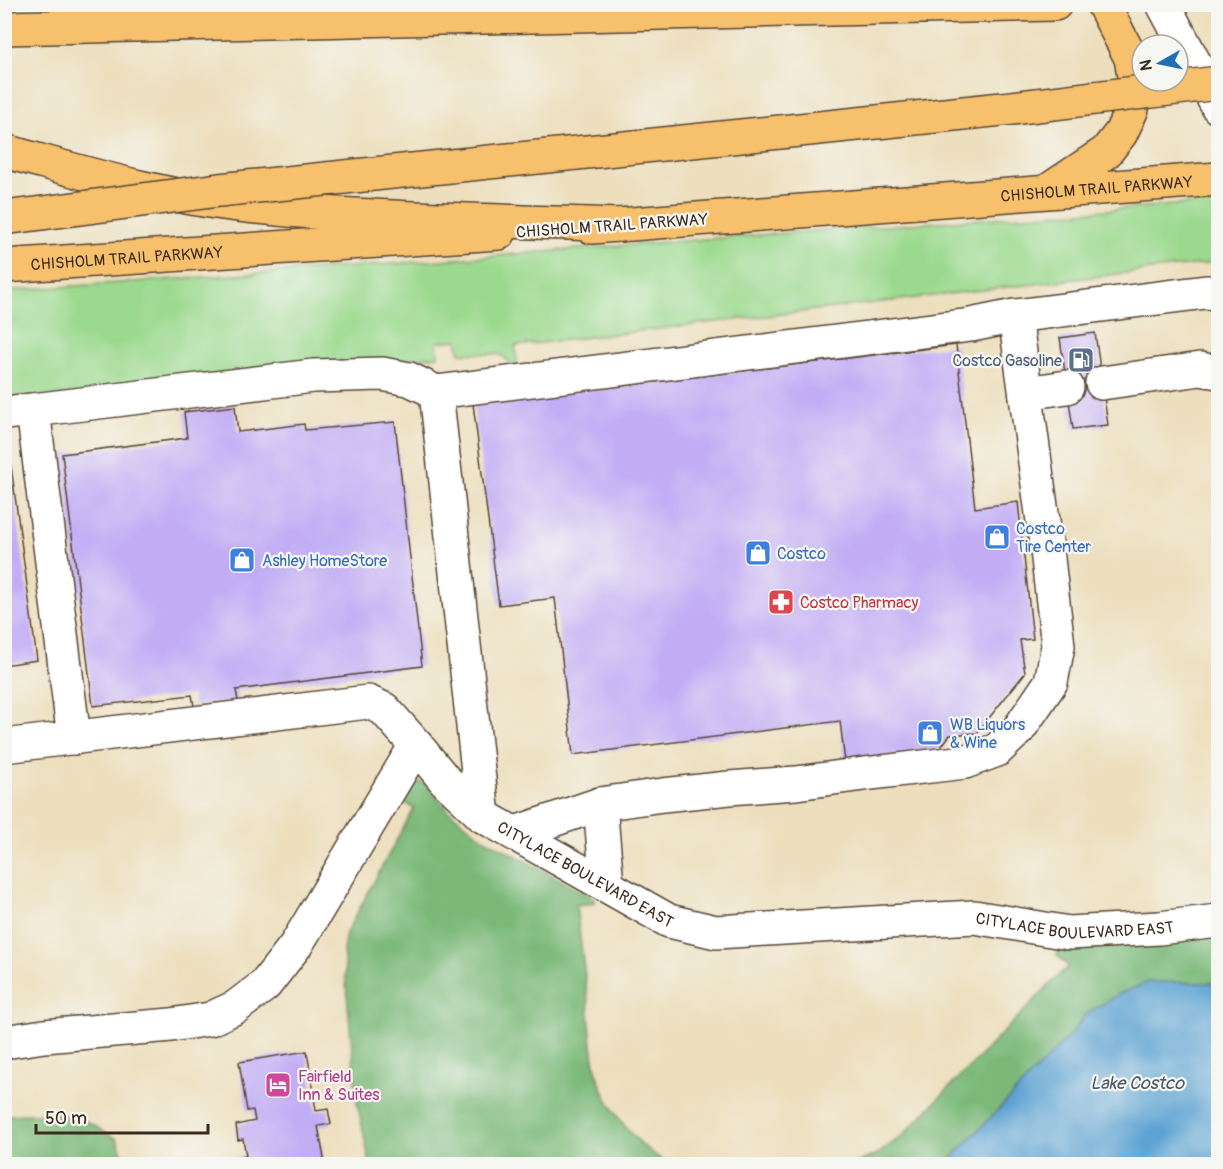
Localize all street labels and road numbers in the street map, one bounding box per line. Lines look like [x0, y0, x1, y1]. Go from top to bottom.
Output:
street label: CHISHOLM TRAIL PARKWAY [1000, 172, 1193, 207]
street label: CHISHOLM TRAIL PARKWAY [515, 209, 709, 243]
street label: CHISHOLM TRAIL PARKWAY [30, 242, 224, 275]
street label: CITYLACE BOULEVARD EAST [493, 817, 677, 933]
street label: CITYLACE BOULEVARD EAST [974, 908, 1175, 944]

